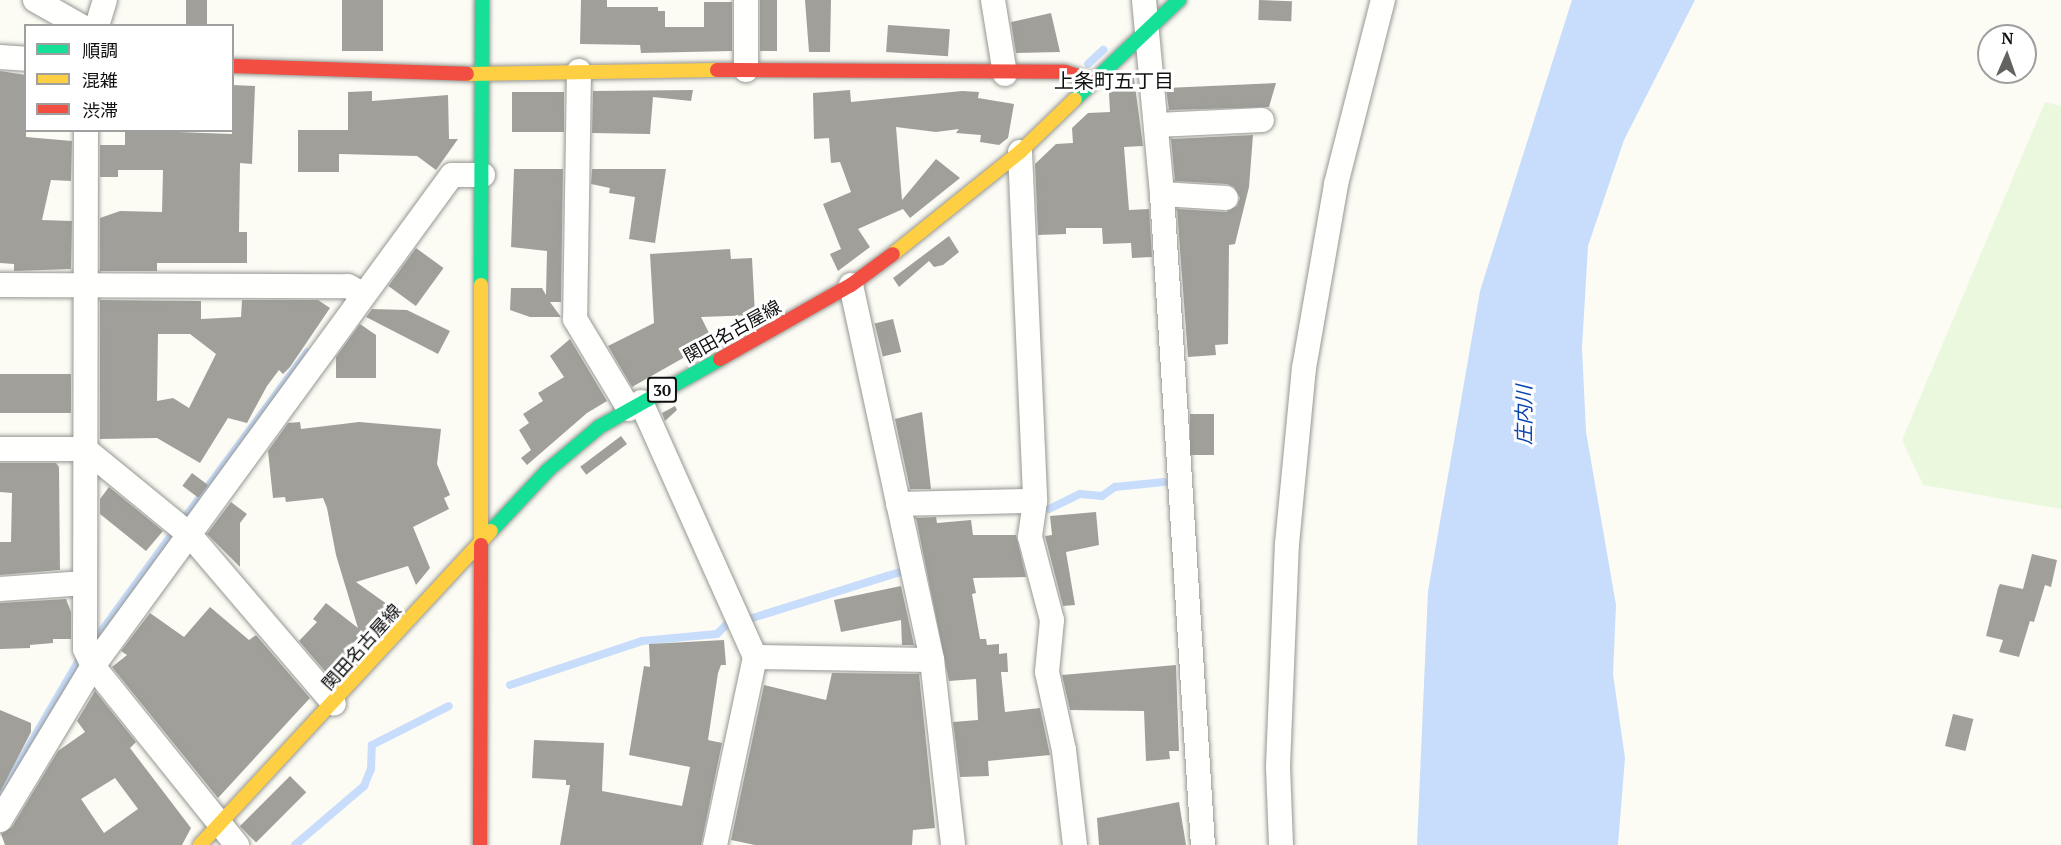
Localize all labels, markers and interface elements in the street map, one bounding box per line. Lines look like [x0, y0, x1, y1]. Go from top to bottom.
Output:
legend [24, 24, 234, 132]
north arrow [1977, 24, 2037, 84]
text: N [2001, 27, 2014, 49]
text: 順調 [82, 38, 118, 62]
text: 混雑 [82, 68, 118, 92]
district label: 上条町五丁目 [1054, 68, 1174, 92]
text: 渋滞 [82, 98, 118, 122]
street label: 関田名古屋線 [680, 295, 784, 367]
road number: 30 [646, 377, 678, 403]
water label: 庄内川 [1511, 385, 1535, 445]
street label: 関田名古屋線 [317, 600, 405, 694]

